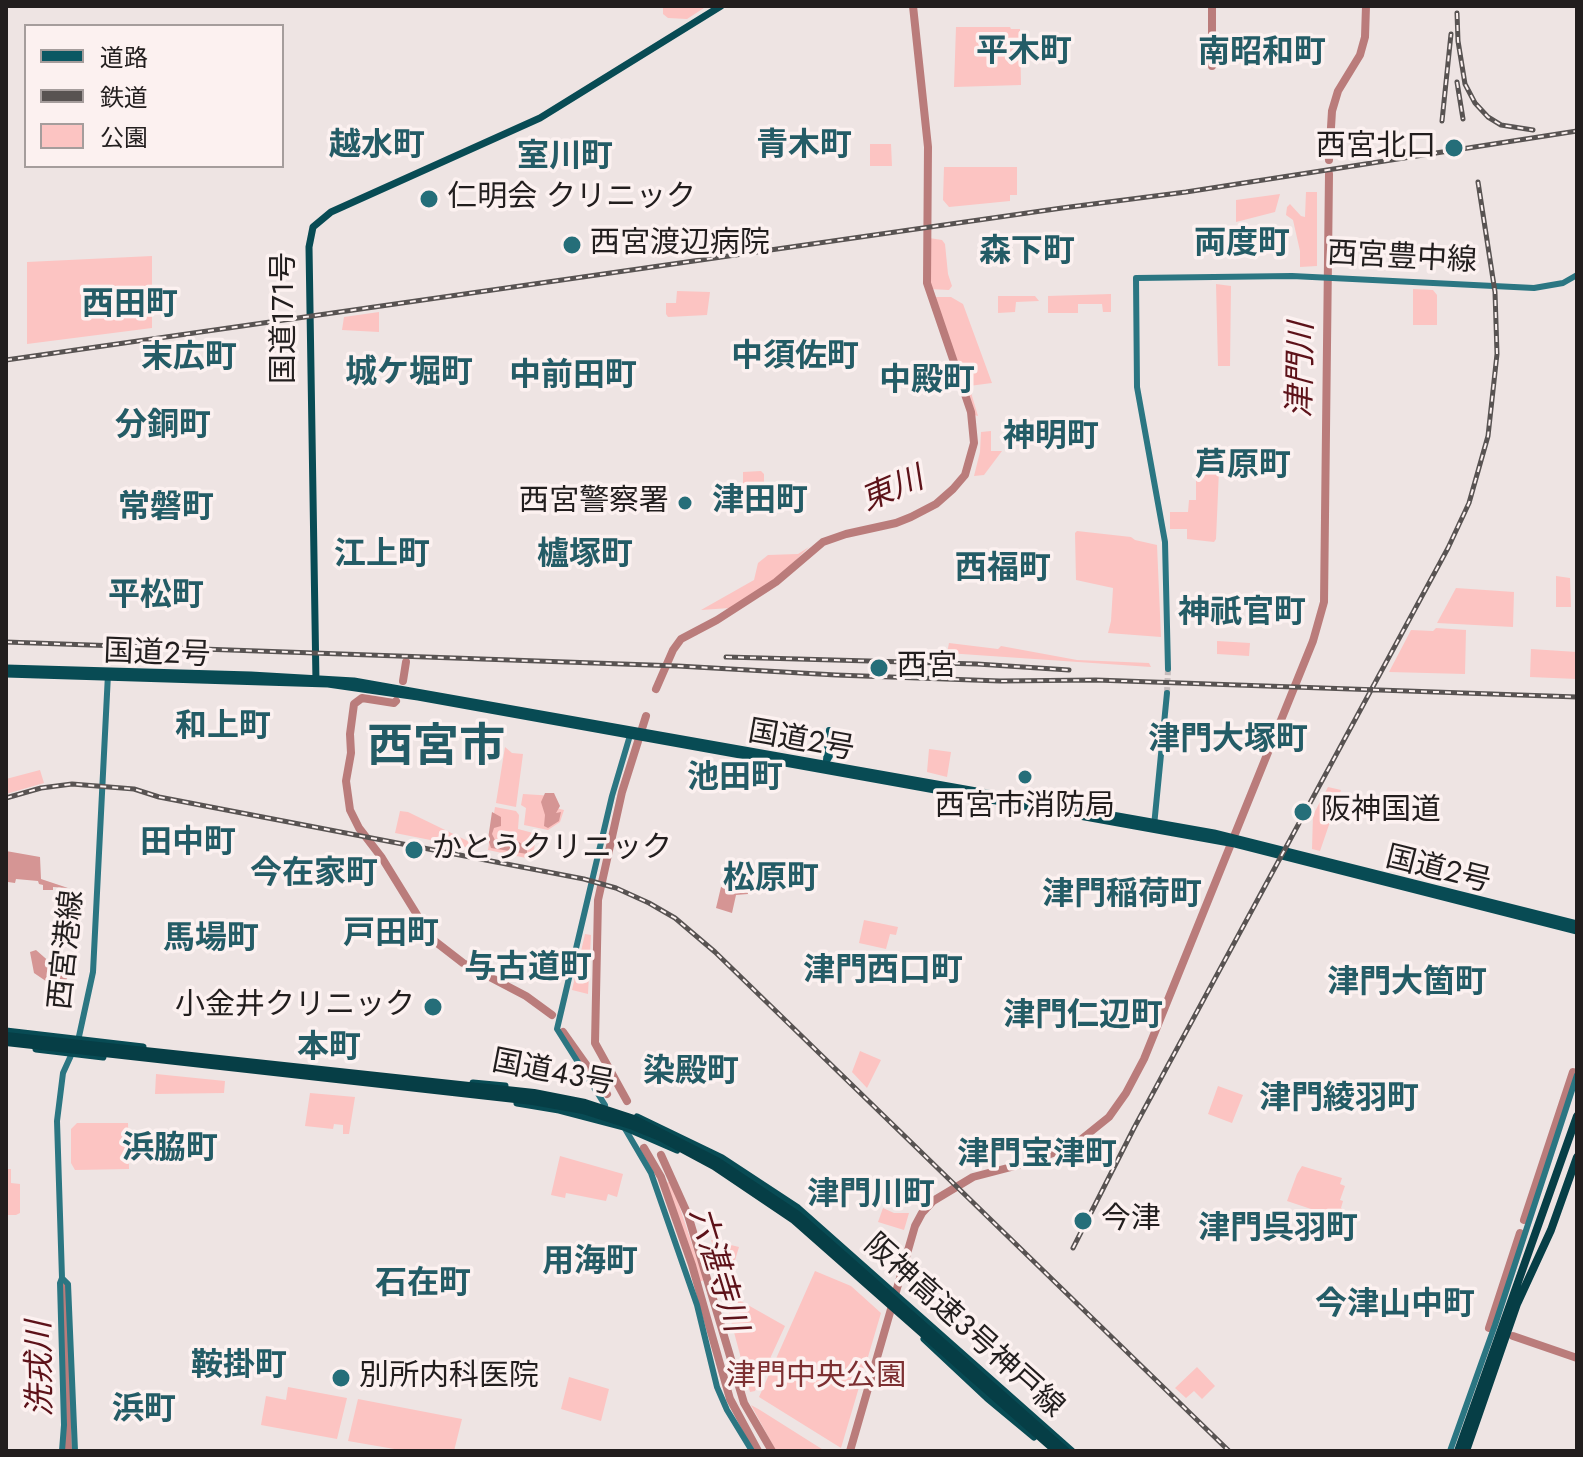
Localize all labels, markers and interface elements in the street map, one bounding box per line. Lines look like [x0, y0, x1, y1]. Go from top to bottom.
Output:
legend [24, 24, 284, 168]
district label: 平木町 [976, 34, 1072, 72]
district label: 南昭和町 [1198, 35, 1326, 73]
text: 道路 [100, 40, 148, 75]
text: 鉄道 [100, 80, 148, 115]
text: 公園 [100, 120, 148, 155]
district label: 越水町 [329, 128, 425, 166]
district label: 青木町 [756, 128, 852, 166]
place label: 西宮北口 [1316, 130, 1436, 166]
marker: 西宮北口 [1443, 137, 1465, 159]
district label: 室川町 [517, 139, 613, 177]
place label: 仁明会 クリニック [447, 181, 696, 217]
marker: 仁明会 クリニック [418, 188, 440, 210]
district label: 両度町 [1194, 226, 1290, 264]
place label: 西宮渡辺病院 [590, 227, 770, 263]
marker: 西宮渡辺病院 [561, 234, 583, 256]
district label: 森下町 [979, 234, 1075, 272]
street label: 西宮豊中線 [1326, 237, 1478, 281]
street label: 国道171号 [268, 252, 304, 384]
district label: 西田町 [82, 287, 178, 325]
water label: 津門川 [1283, 322, 1323, 418]
district label: 中須佐町 [731, 339, 859, 377]
district label: 末広町 [141, 340, 237, 378]
district label: 城ケ堀町 [345, 355, 473, 393]
district label: 中前田町 [509, 358, 637, 396]
district label: 中殿町 [879, 363, 975, 401]
district label: 分銅町 [115, 408, 211, 446]
district label: 神明町 [1003, 419, 1099, 457]
district label: 芦原町 [1195, 448, 1291, 486]
water label: 東川 [856, 461, 930, 521]
district label: 津田町 [712, 483, 808, 521]
place label: 西宮警察署 [519, 485, 669, 521]
district label: 常磐町 [118, 490, 214, 528]
marker: 西宮警察署 [676, 494, 694, 512]
district label: 江上町 [334, 537, 430, 575]
district label: 櫨塚町 [537, 537, 633, 575]
district label: 西福町 [955, 551, 1051, 589]
district label: 平松町 [108, 578, 204, 616]
district label: 神祇官町 [1178, 595, 1306, 633]
street label: 国道2号 [103, 635, 211, 675]
place label: 西宮 [897, 650, 957, 686]
marker: 西宮 [868, 657, 890, 679]
district label: 和上町 [175, 709, 271, 747]
street label: 国道2号 [745, 715, 857, 769]
district label: 西宮市 [367, 722, 505, 778]
district label: 津門大塚町 [1148, 722, 1308, 760]
district label: 池田町 [687, 760, 783, 798]
marker: 西宮市消防局 [1016, 768, 1034, 786]
place label: 西宮市消防局 [935, 790, 1115, 826]
place label: 阪神国道 [1321, 794, 1441, 830]
marker: 阪神国道 [1292, 801, 1314, 823]
district label: 田中町 [140, 825, 236, 863]
place label: かとうクリニック [432, 832, 672, 868]
marker: かとうクリニック [403, 839, 425, 861]
street label: 国道2号 [1382, 841, 1494, 901]
district label: 今在家町 [250, 856, 378, 894]
district label: 松原町 [723, 861, 819, 899]
district label: 津門稲荷町 [1042, 877, 1202, 915]
street label: 西宮港線 [44, 888, 92, 1012]
district label: 戸田町 [343, 916, 439, 954]
district label: 馬場町 [163, 921, 259, 959]
district label: 与古道町 [464, 950, 592, 988]
district label: 津門西口町 [803, 953, 963, 991]
district label: 津門大箇町 [1327, 965, 1487, 1003]
place label: 小金井クリニック [175, 989, 415, 1025]
marker: 小金井クリニック [422, 996, 444, 1018]
district label: 津門仁辺町 [1003, 998, 1163, 1036]
district label: 本町 [297, 1030, 361, 1068]
street label: 国道43号 [489, 1045, 617, 1103]
district label: 染殿町 [643, 1054, 739, 1092]
district label: 津門綾羽町 [1259, 1081, 1419, 1119]
district label: 浜脇町 [122, 1131, 218, 1169]
district label: 津門宝津町 [957, 1137, 1117, 1175]
district label: 津門川町 [807, 1177, 935, 1215]
water label: 六湛寺川 [679, 1203, 753, 1337]
place label: 今津 [1101, 1203, 1161, 1239]
marker: 今津 [1072, 1210, 1094, 1232]
district label: 津門呉羽町 [1198, 1211, 1358, 1249]
street label: 阪神高速3号神戸線 [856, 1228, 1070, 1426]
district label: 用海町 [542, 1244, 638, 1282]
district label: 石在町 [375, 1266, 471, 1304]
district label: 今津山中町 [1315, 1287, 1475, 1325]
water label: 洗戎川 [22, 1321, 62, 1417]
district label: 鞍掛町 [191, 1348, 287, 1386]
place label: 別所内科医院 [359, 1360, 539, 1396]
park label: 津門中央公園 [726, 1360, 906, 1396]
marker: 別所内科医院 [330, 1367, 352, 1389]
district label: 浜町 [112, 1392, 176, 1430]

